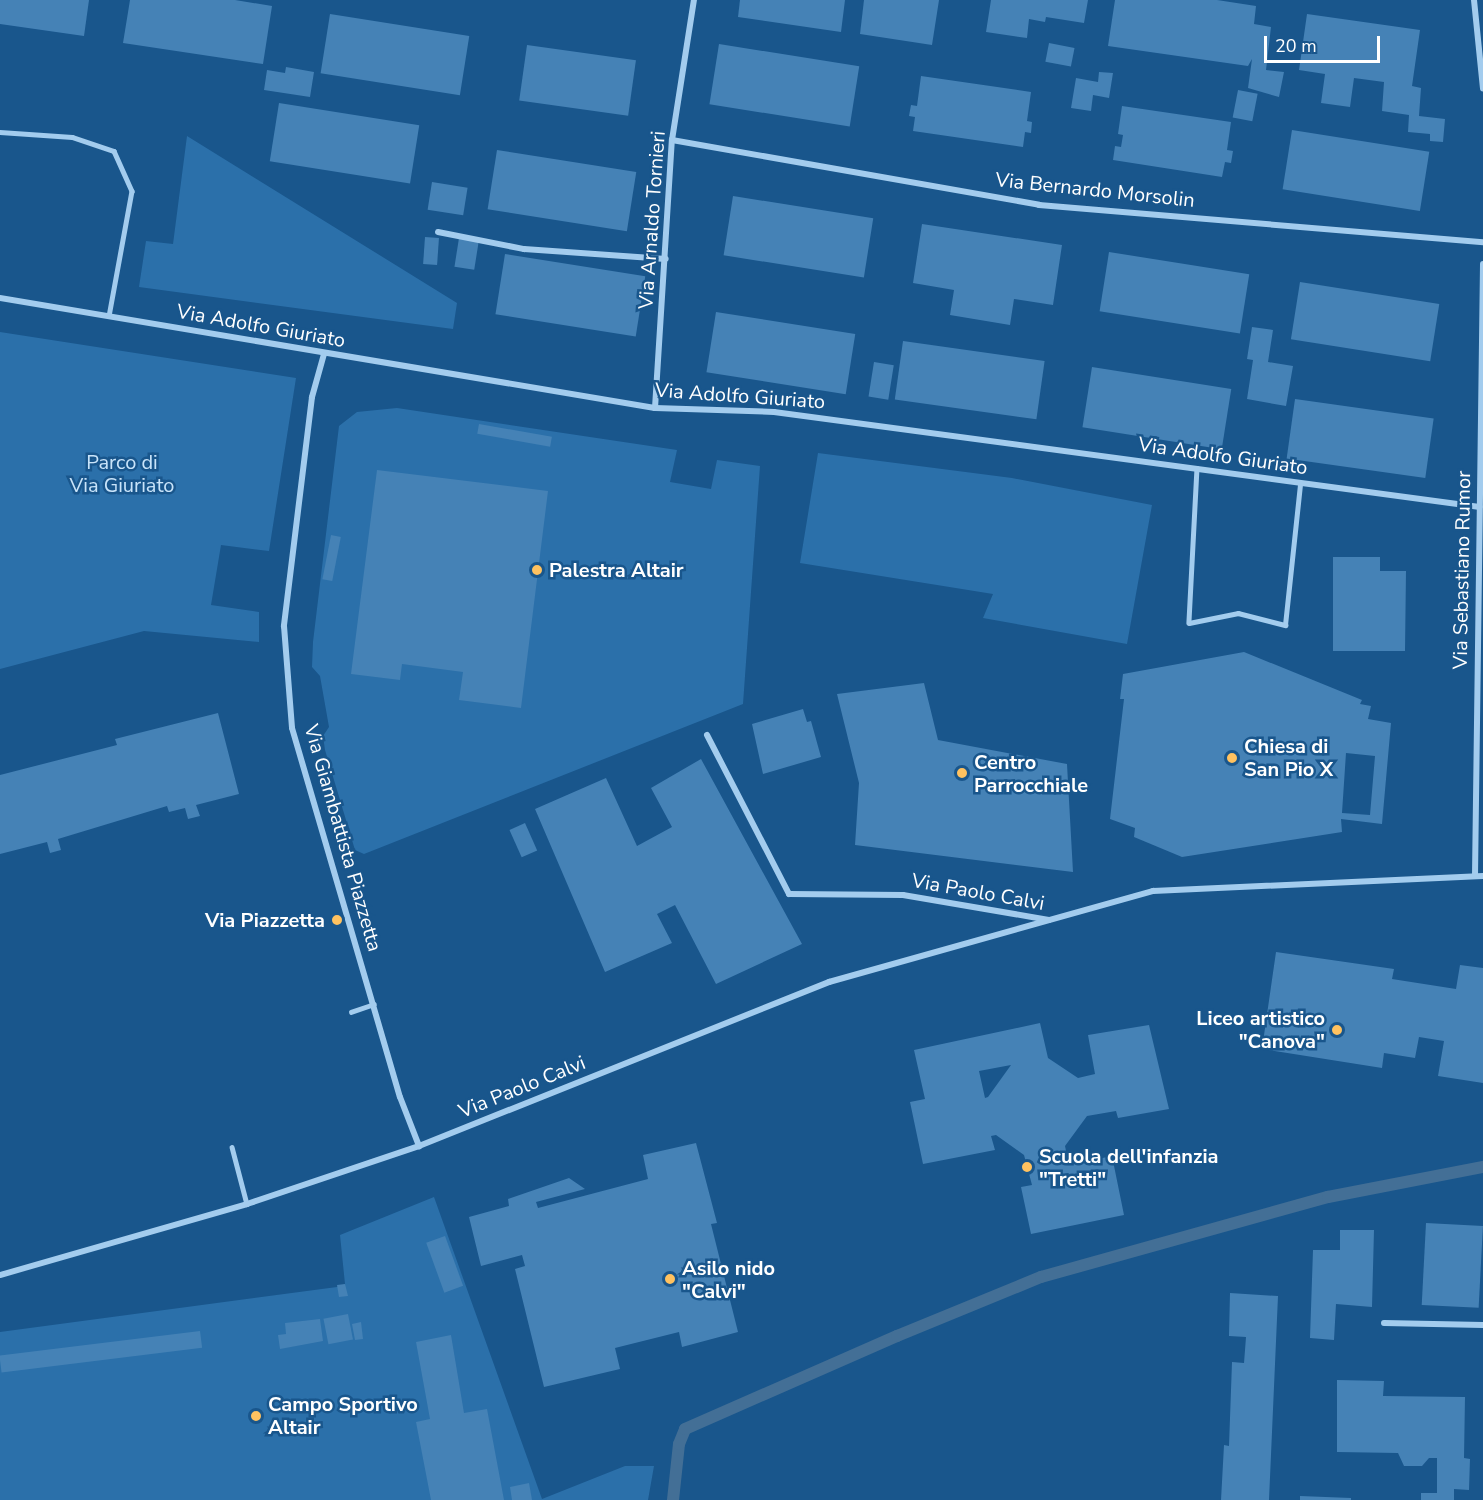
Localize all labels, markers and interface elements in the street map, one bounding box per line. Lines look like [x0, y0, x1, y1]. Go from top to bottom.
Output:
scale bar [1267, 24, 1382, 62]
text: 20 m [1275, 34, 1317, 58]
street label: Via Arnaldo Tornieri [634, 130, 670, 310]
street label: Via Bernardo Morsolin [994, 168, 1196, 212]
street label: Via Adolfo Giuriato [175, 299, 347, 353]
street label: Via Adolfo Giuriato [654, 378, 826, 414]
street label: Via Adolfo Giuriato [1137, 432, 1309, 480]
park label: Parco di Via Giuriato [70, 451, 174, 498]
street label: Via Sebastiano Rumor [1448, 470, 1476, 670]
place label: Palestra Altair [549, 558, 684, 582]
marker: Palestra Altair [530, 563, 544, 577]
street label: Via Giambattista Piazzetta [299, 722, 387, 954]
place label: Chiesa di San Pio X [1244, 734, 1333, 781]
place label: Centro Parrocchiale [974, 750, 1088, 797]
marker: Chiesa di San Pio X [1225, 751, 1239, 765]
marker: Centro Parrocchiale [955, 766, 969, 780]
street label: Via Paolo Calvi [910, 869, 1046, 915]
place label: Via Piazzetta [205, 908, 325, 932]
marker: Via Piazzetta [330, 913, 344, 927]
place label: Liceo artistico "Canova" [1196, 1006, 1325, 1053]
marker: Liceo artistico "Canova" [1330, 1023, 1344, 1037]
street label: Via Paolo Calvi [455, 1051, 589, 1123]
place label: Scuola dell'infanzia "Tretti" [1039, 1144, 1219, 1191]
marker: Scuola dell'infanzia "Tretti" [1020, 1160, 1034, 1174]
place label: Asilo nido "Calvi" [682, 1256, 775, 1303]
marker: Asilo nido "Calvi" [663, 1272, 677, 1286]
place label: Campo Sportivo Altair [268, 1392, 418, 1439]
marker: Campo Sportivo Altair [249, 1409, 263, 1423]

